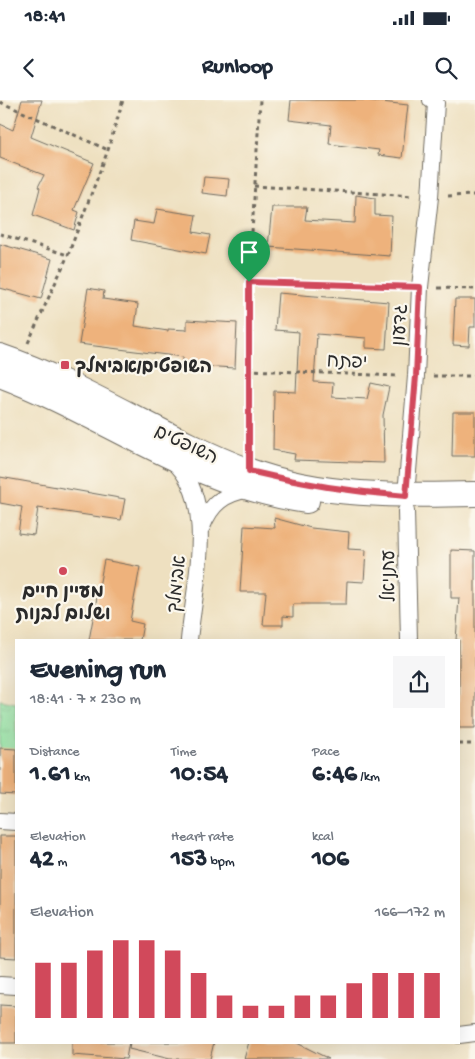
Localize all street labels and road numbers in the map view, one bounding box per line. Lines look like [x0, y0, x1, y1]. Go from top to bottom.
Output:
street label: גדעון [389, 304, 414, 347]
street label: יפתח [326, 351, 368, 376]
street label: השופטים [150, 421, 221, 471]
street label: עתניאל [378, 550, 402, 602]
street label: אבימלך [163, 554, 193, 614]

